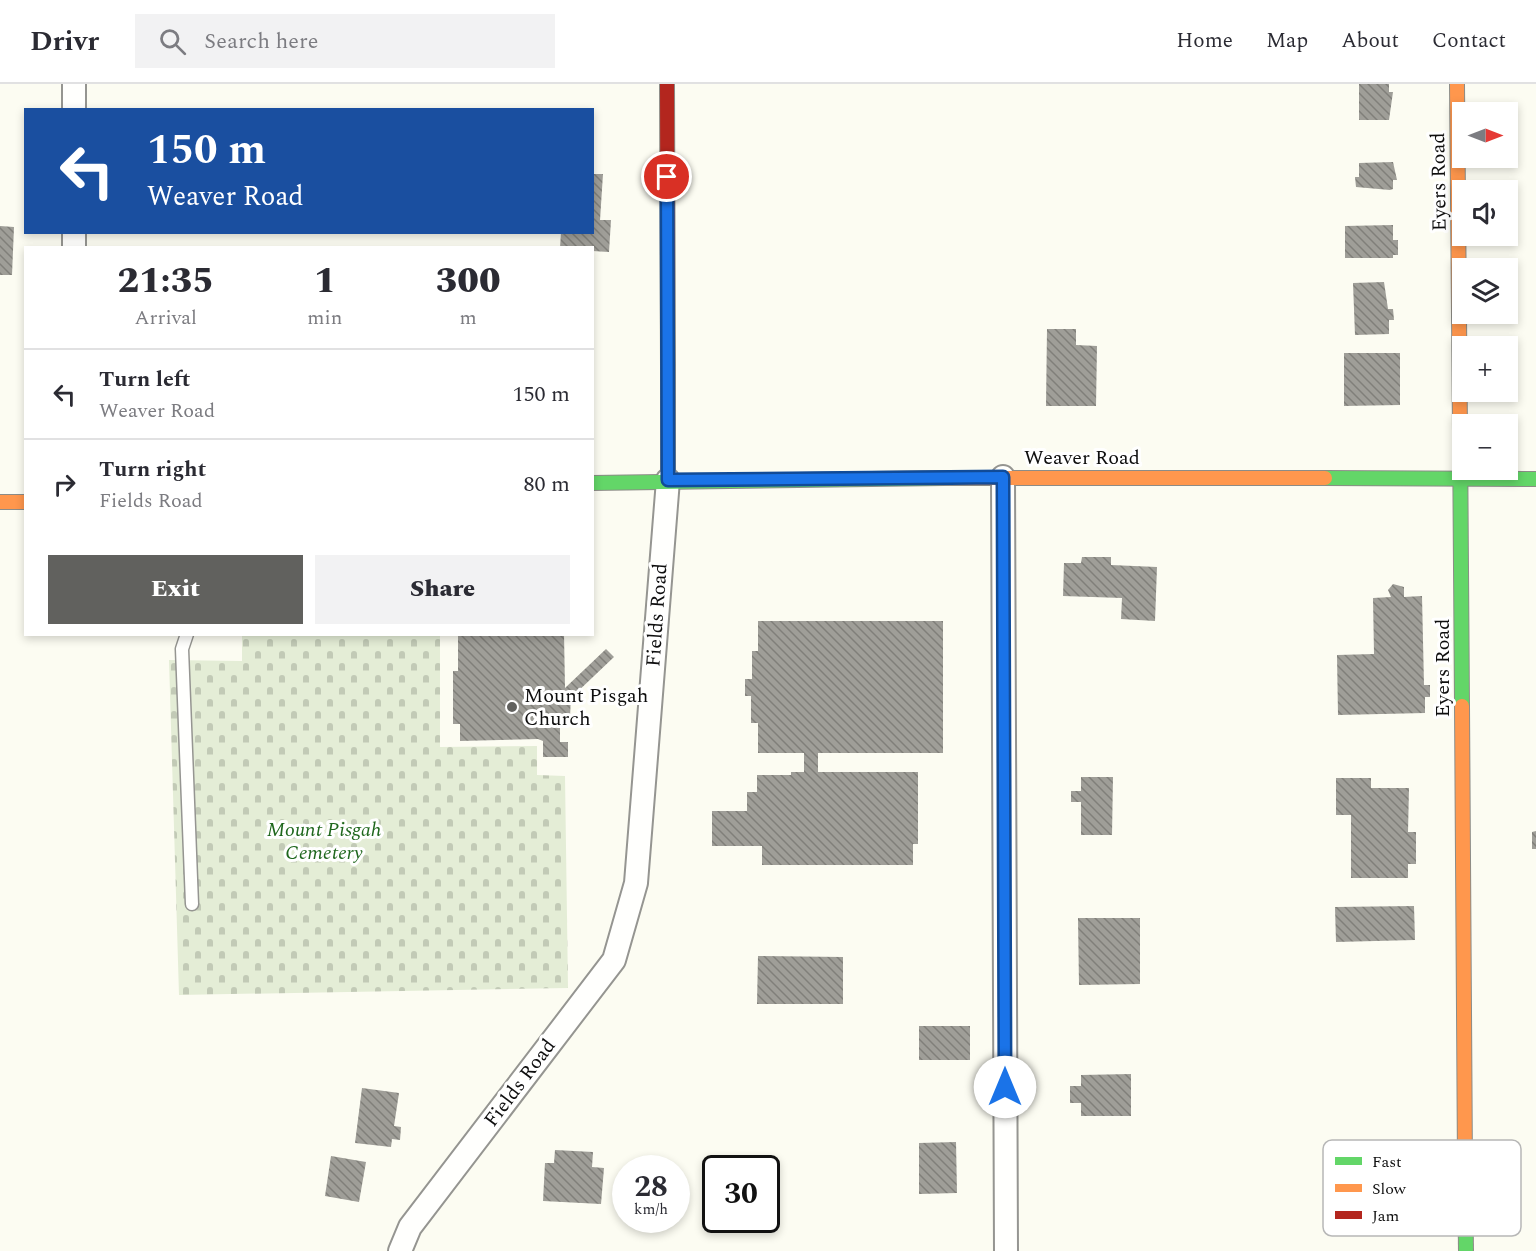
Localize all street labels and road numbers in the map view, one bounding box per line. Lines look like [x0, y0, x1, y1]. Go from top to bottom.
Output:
street label: Eyers Road [1423, 132, 1455, 232]
street label: Weaver Road [1024, 443, 1140, 473]
street label: Fields Road [638, 562, 676, 668]
street label: Eyers Road [1428, 619, 1458, 717]
street label: Fields Road [477, 1033, 563, 1133]

